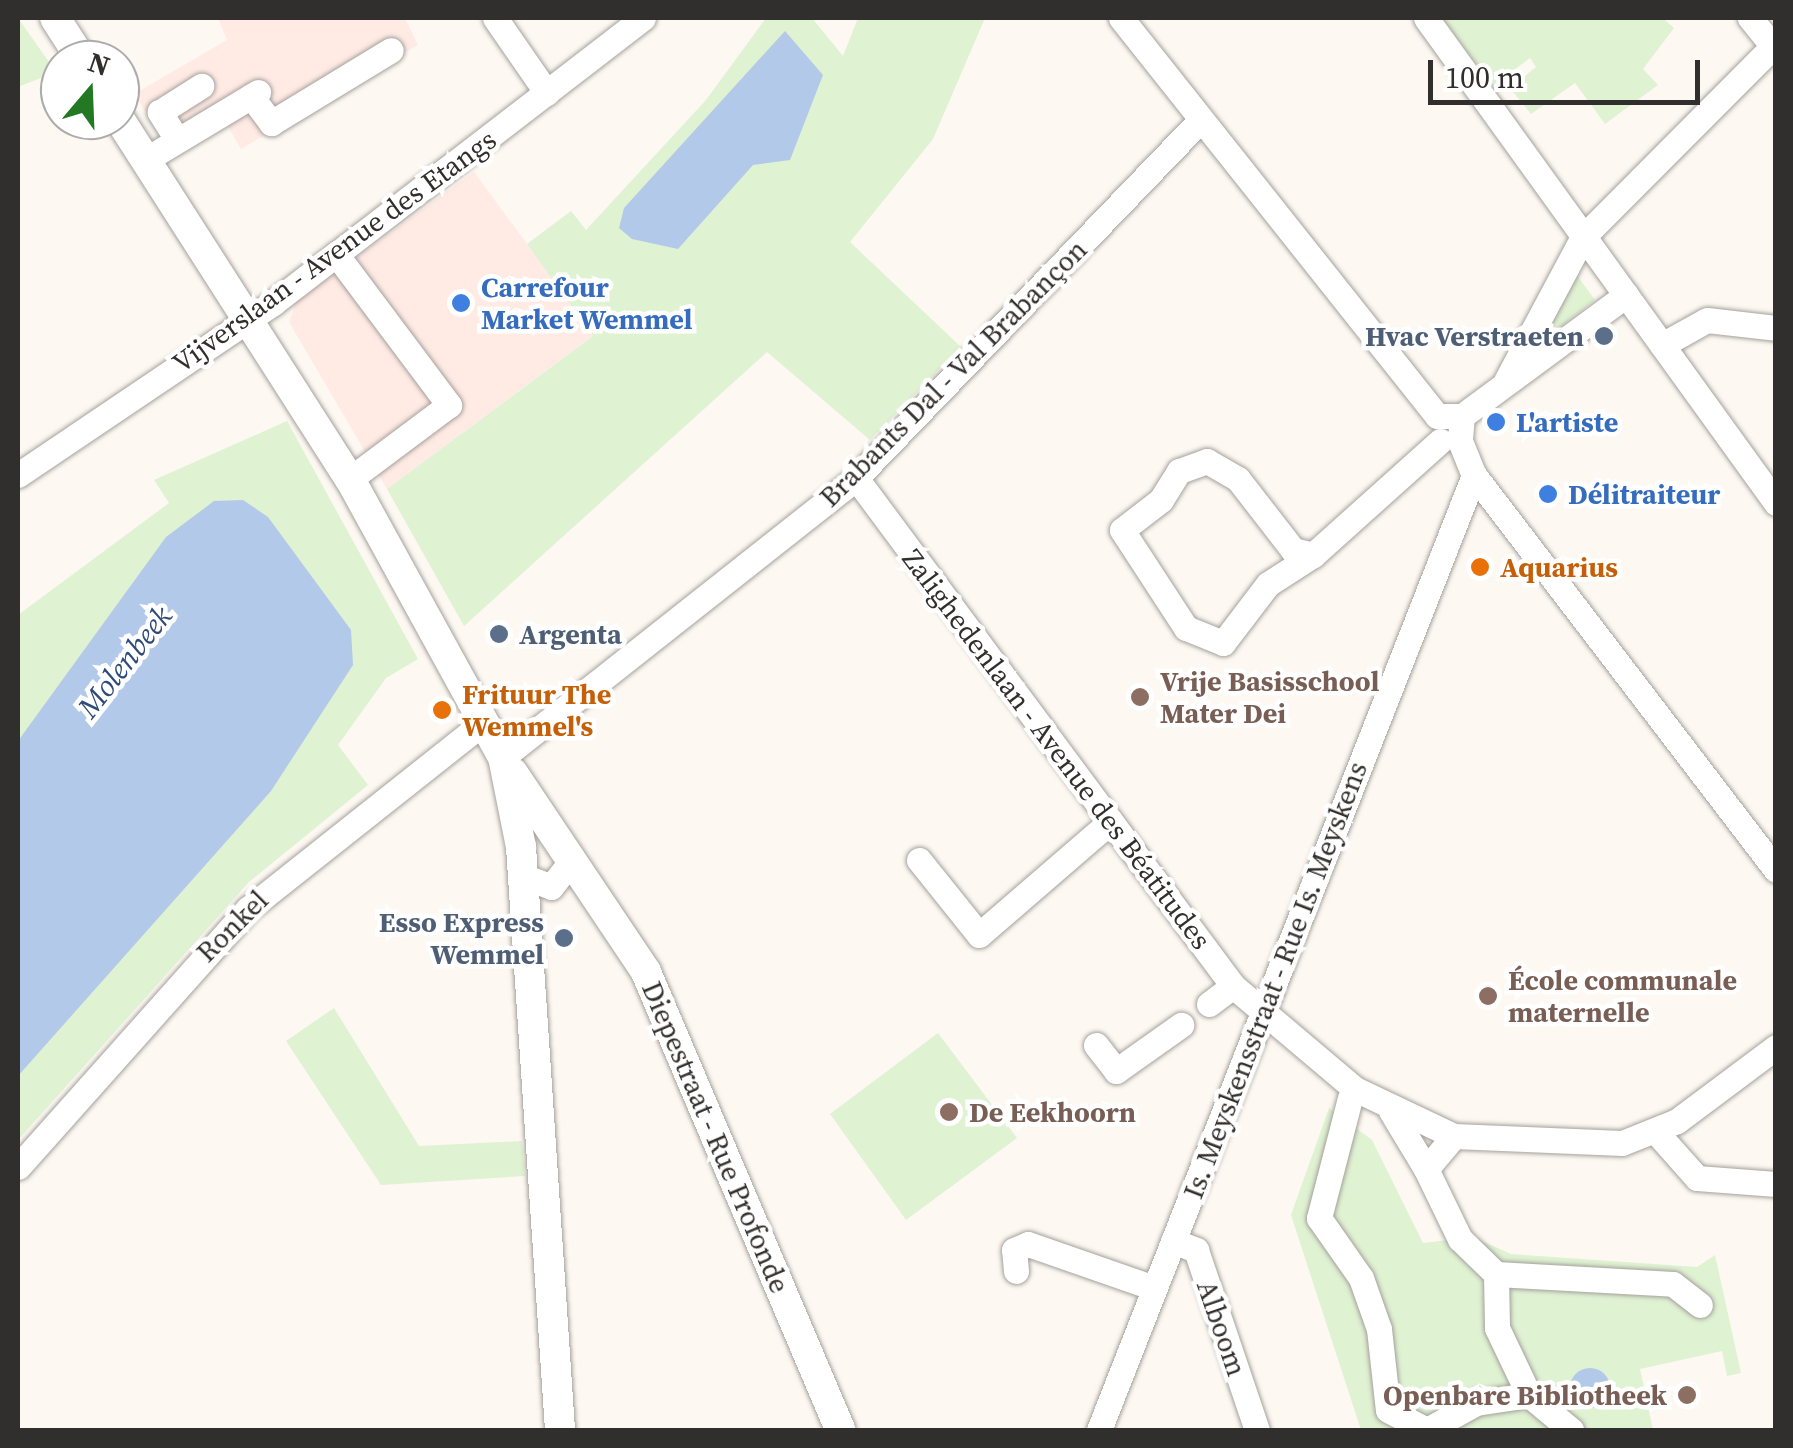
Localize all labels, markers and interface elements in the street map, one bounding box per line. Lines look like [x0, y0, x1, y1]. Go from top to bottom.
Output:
north arrow [40, 40, 140, 140]
scale bar [1433, 40, 1706, 102]
text: N [83, 42, 115, 85]
text: 100 m [1445, 57, 1524, 98]
street label: Vijverslaan - Avenue des Etangs [166, 122, 502, 380]
street label: Brabants Dal - Val Brabançon [812, 232, 1094, 514]
place label: Carrefour Market Wemmel [481, 270, 693, 336]
marker: Carrefour Market Wemmel [450, 292, 472, 314]
place label: Hvac Verstraeten [1364, 319, 1584, 353]
marker: Hvac Verstraeten [1593, 325, 1615, 347]
place label: L'artiste [1516, 405, 1618, 439]
marker: L'artiste [1485, 411, 1507, 433]
place label: Délitraiteur [1568, 477, 1720, 511]
marker: Délitraiteur [1537, 483, 1559, 505]
street label: Zalighedenlaan - Avenue des Béatitudes [896, 542, 1218, 956]
place label: Aquarius [1500, 550, 1618, 584]
marker: Aquarius [1469, 556, 1491, 578]
water label: Molenbeek [70, 599, 180, 725]
place label: Argenta [519, 617, 622, 651]
marker: Argenta [488, 623, 510, 645]
place label: Vrije Basisschool Mater Dei [1160, 664, 1379, 730]
place label: Frituur The Wemmel's [462, 677, 612, 743]
marker: Vrije Basisschool Mater Dei [1129, 686, 1151, 708]
marker: Frituur The Wemmel's [431, 699, 453, 721]
street label: Is. Meyskensstraat - Rue Is. Meyskens [1176, 757, 1374, 1203]
street label: Ronkel [189, 883, 275, 969]
place label: Esso Express Wemmel [379, 905, 544, 971]
marker: Esso Express Wemmel [553, 927, 575, 949]
place label: École communale maternelle [1508, 963, 1737, 1029]
street label: Diepestraat - Rue Profonde [635, 976, 797, 1298]
marker: École communale maternelle [1477, 985, 1499, 1007]
place label: De Eekhoorn [969, 1095, 1136, 1129]
marker: De Eekhoorn [938, 1101, 960, 1123]
street label: Alboom [1190, 1276, 1254, 1380]
place label: Openbare Bibliotheek [1383, 1378, 1667, 1412]
marker: Openbare Bibliotheek [1676, 1384, 1698, 1406]

